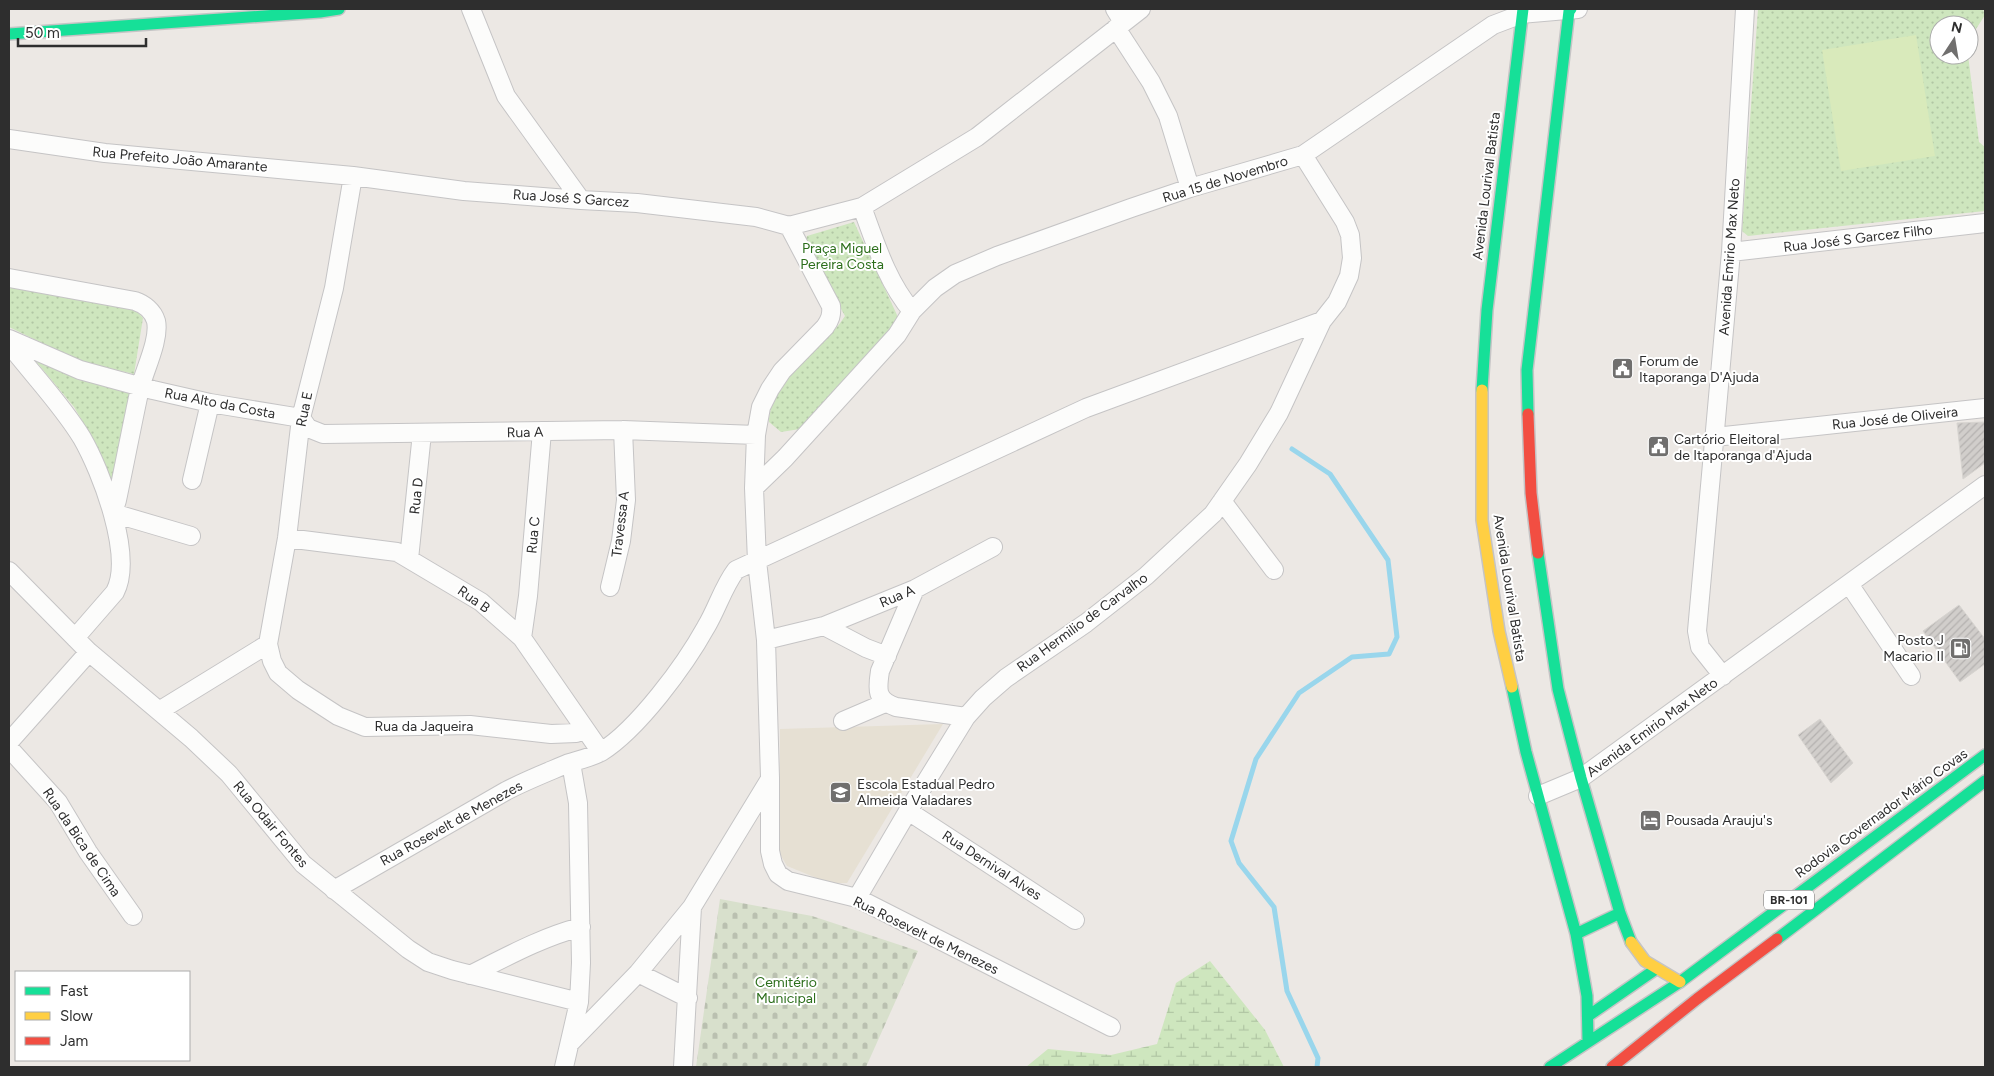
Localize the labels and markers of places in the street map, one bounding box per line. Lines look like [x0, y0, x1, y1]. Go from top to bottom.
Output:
place label: Forum de Itaporanga D'Ajuda [1639, 353, 1759, 386]
public building icon: Forum de Itaporanga D'Ajuda [1611, 357, 1635, 381]
place label: Cartório Eleitoral de Itaporanga d'Ajuda [1674, 431, 1812, 464]
public building icon: Cartório Eleitoral de Itaporanga d'Ajuda [1646, 435, 1670, 459]
place label: Posto J Macario II [1883, 632, 1944, 665]
fuel station icon: Posto J Macario II [1948, 636, 1972, 660]
place label: Escola Estadual Pedro Almeida Valadares [857, 776, 995, 809]
school or university icon: Escola Estadual Pedro Almeida Valadares [829, 780, 853, 804]
hotel icon: Pousada Arauju's [1638, 808, 1662, 832]
place label: Pousada Arauju's [1666, 812, 1772, 829]

